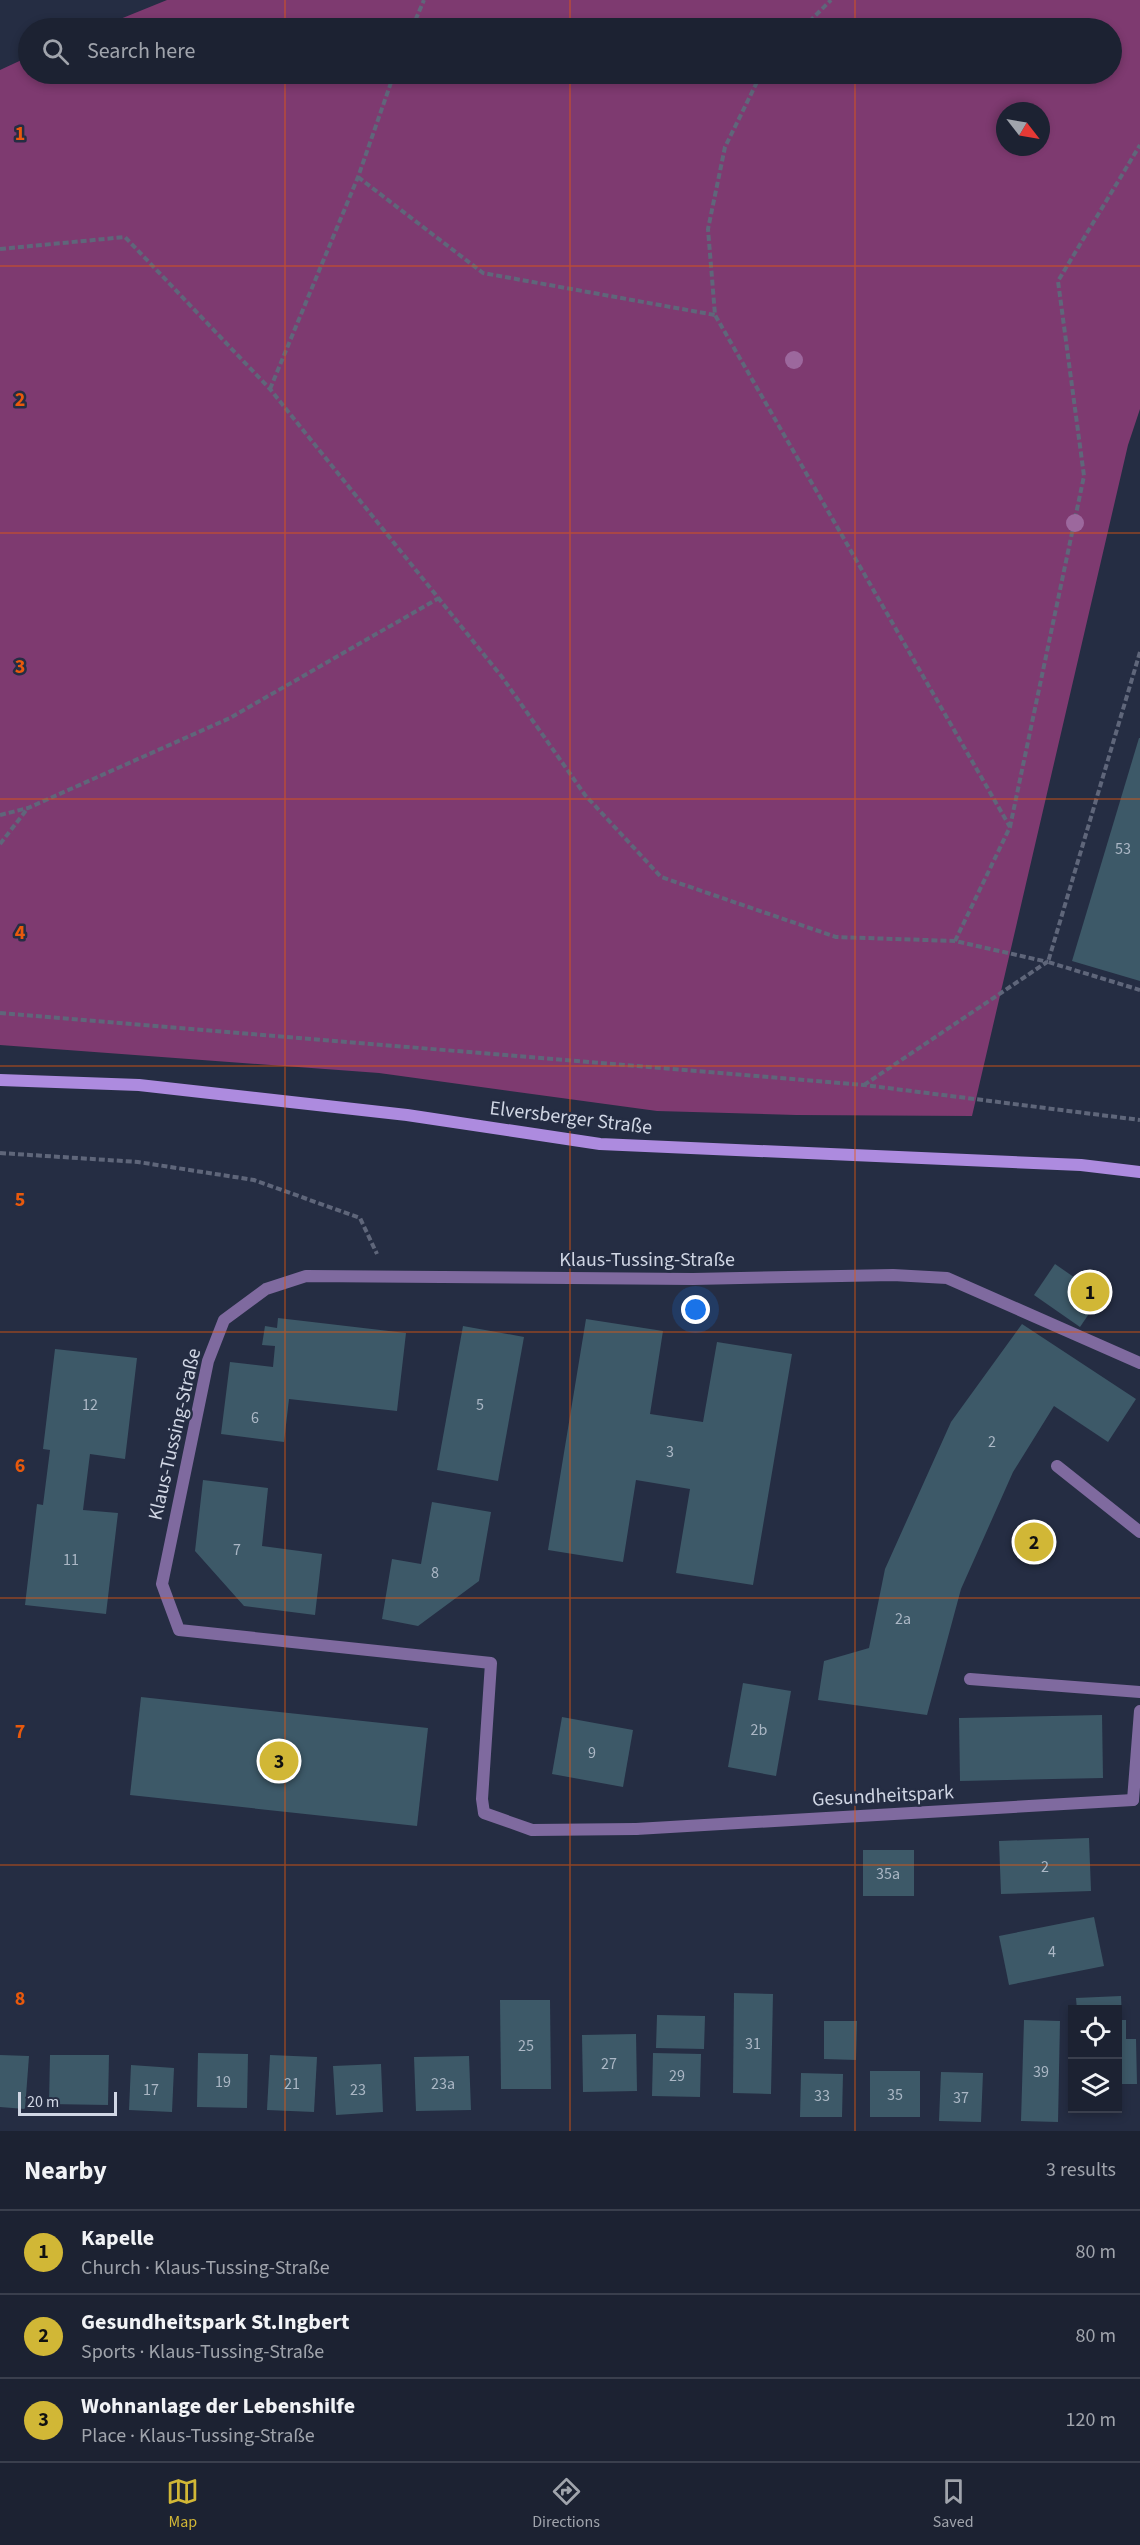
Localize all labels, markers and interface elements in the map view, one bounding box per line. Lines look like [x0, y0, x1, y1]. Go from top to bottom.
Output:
search box [18, 18, 1122, 84]
icon: search [39, 35, 72, 68]
text: Search here [87, 35, 195, 67]
north arrow [996, 102, 1050, 156]
text: 1 [15, 120, 25, 148]
text: 2 [15, 386, 25, 414]
text: 3 [15, 653, 25, 681]
house number: 53 [1115, 838, 1131, 860]
text: 4 [15, 919, 26, 947]
street label: Elversberger Straße [488, 1094, 654, 1142]
text: 5 [15, 1186, 25, 1214]
street label: Klaus-Tussing-Straße [559, 1246, 735, 1274]
pin: 1 [1070, 1270, 1110, 1314]
your location [681, 1295, 710, 1324]
street label: Klaus-Tussing-Straße [142, 1345, 208, 1523]
house number: 12 [82, 1394, 98, 1416]
house number: 5 [476, 1394, 484, 1416]
house number: 6 [251, 1407, 259, 1429]
house number: 2 [988, 1431, 996, 1453]
house number: 3 [666, 1441, 674, 1463]
text: 6 [15, 1452, 25, 1480]
pin: 2 [1014, 1520, 1054, 1564]
house number: 7 [233, 1539, 241, 1561]
house number: 11 [63, 1549, 79, 1571]
house number: 8 [431, 1562, 439, 1584]
house number: 2a [895, 1608, 911, 1630]
text: 7 [15, 1718, 25, 1746]
house number: 2b [751, 1719, 768, 1741]
pin: 3 [260, 1738, 298, 1784]
house number: 9 [588, 1742, 596, 1764]
street label: Gesundheitspark [811, 1778, 955, 1814]
house number: 2 [1041, 1856, 1049, 1878]
house number: 35a [876, 1863, 900, 1885]
house number: 4 [1048, 1941, 1056, 1963]
text: 8 [15, 1985, 25, 2013]
map controls [1068, 2005, 1122, 2113]
button: locate [1068, 2005, 1122, 2059]
house number: 31 [745, 2033, 761, 2055]
house number: 25 [518, 2035, 534, 2057]
house number: 27 [601, 2053, 617, 2075]
button: layers [1068, 2059, 1122, 2113]
house number: 39 [1033, 2061, 1049, 2083]
house number: 29 [669, 2065, 685, 2087]
house number: 19 [215, 2071, 231, 2093]
house number: 21 [284, 2073, 300, 2095]
house number: 23a [431, 2073, 455, 2095]
house number: 17 [143, 2079, 159, 2101]
house number: 23 [350, 2079, 366, 2101]
house number: 35 [887, 2084, 903, 2106]
house number: 33 [814, 2085, 830, 2107]
house number: 37 [953, 2087, 969, 2109]
scale bar [18, 2089, 117, 2116]
text: 20 m [27, 2091, 59, 2113]
text: Nearby [24, 2152, 107, 2189]
text: 3 results [1046, 2156, 1116, 2184]
text: Kapelle [81, 2222, 154, 2254]
text: 1 [38, 2238, 49, 2266]
text: 80 m [1076, 2238, 1116, 2266]
text: Church · Klaus-Tussing-Straße [81, 2254, 330, 2282]
text: Gesundheitspark St.Ingbert [81, 2306, 350, 2338]
text: 2 [38, 2322, 49, 2350]
text: 80 m [1076, 2322, 1116, 2350]
text: Sports · Klaus-Tussing-Straße [81, 2338, 324, 2366]
text: Wohnanlage der Lebenshilfe [81, 2390, 355, 2422]
text: 3 [38, 2406, 49, 2434]
text: 120 m [1066, 2406, 1116, 2434]
text: Place · Klaus-Tussing-Straße [81, 2422, 315, 2450]
tab: Map [166, 2475, 199, 2533]
tab: Directions [532, 2475, 600, 2533]
tab: Saved [933, 2475, 974, 2533]

